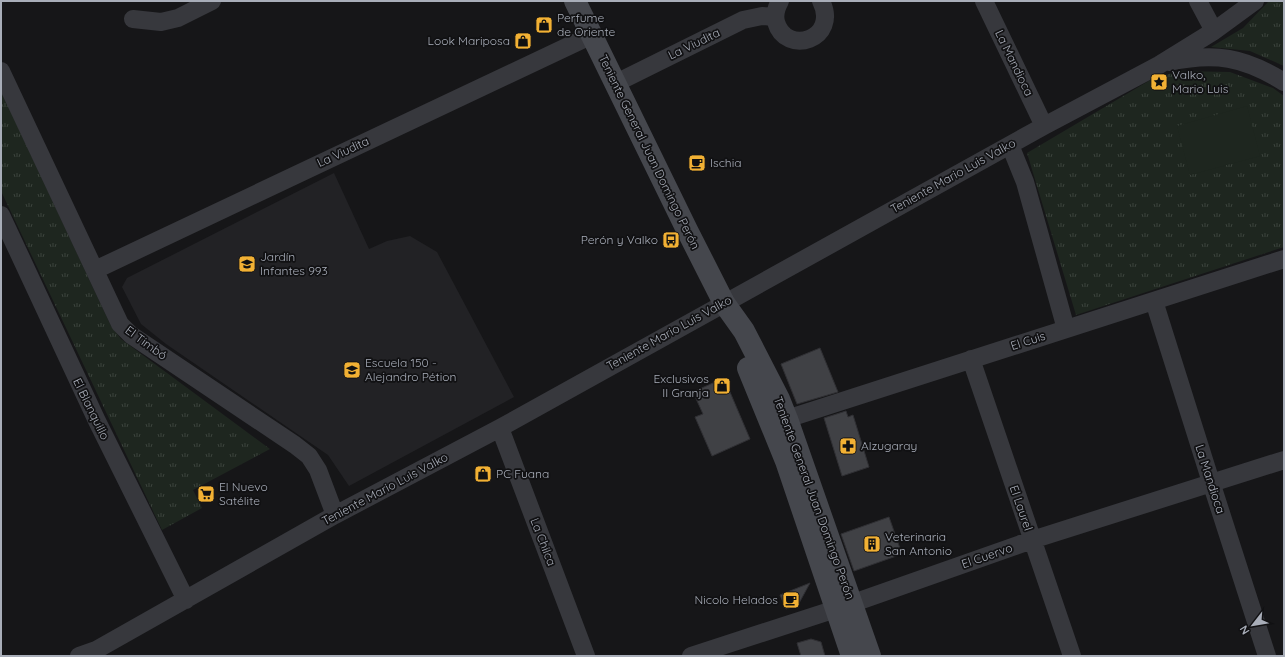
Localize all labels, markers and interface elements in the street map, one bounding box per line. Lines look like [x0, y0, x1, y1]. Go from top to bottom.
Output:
place label: Perfume de Oriente [557, 10, 615, 39]
shop icon: Perfume de Oriente [534, 15, 554, 35]
street label: La Viudita [666, 25, 722, 62]
street label: La Mandioca [992, 27, 1037, 98]
shop icon: Look Mariposa [513, 31, 533, 51]
place label: Look Mariposa [428, 33, 510, 48]
street label: Teniente General Juan Domingo Perón [596, 52, 703, 251]
place label: Valko, Mario Luis [1172, 67, 1229, 96]
place icon: Valko, Mario Luis [1149, 72, 1169, 92]
street label: La Viudita [314, 133, 371, 170]
street label: Teniente Mario Luis Valko [888, 135, 1018, 216]
cafe icon: Ischia [687, 153, 707, 173]
place label: Ischia [710, 155, 742, 170]
bus stop icon: Perón y Valko [661, 230, 681, 250]
place label: Perón y Valko [581, 232, 658, 247]
place label: Jardín Infantes 993 [260, 249, 328, 278]
school or university icon: Jardín Infantes 993 [237, 254, 257, 274]
street label: Teniente Mario Luis Valko [604, 292, 734, 373]
street label: El Timbó [122, 322, 170, 363]
street label: El Cuis [1009, 328, 1047, 353]
place label: Escuela 150 - Alejandro Pétion [365, 355, 456, 384]
school or university icon: Escuela 150 - Alejandro Pétion [342, 360, 362, 380]
place label: Exclusivos II Granja [653, 371, 709, 400]
street label: El Blanquillo [70, 375, 113, 442]
shop icon: Exclusivos II Granja [712, 376, 732, 396]
street label: Teniente General Juan Domingo Perón [771, 394, 858, 601]
pharmacy icon: Alzugaray [838, 436, 858, 456]
place label: Alzugaray [861, 438, 917, 453]
street label: La Mandioca [1192, 442, 1229, 515]
street label: Teniente Mario Luis Valko [319, 449, 450, 528]
shop icon: PC Fuana [473, 464, 493, 484]
place label: PC Fuana [496, 466, 549, 481]
place label: El Nuevo Satélite [219, 479, 268, 508]
street label: El Laurel [1007, 483, 1036, 533]
supermarket icon: El Nuevo Satélite [196, 484, 216, 504]
street label: La Chilca [527, 516, 559, 568]
place label: Veterinaria San Antonio [885, 529, 952, 558]
building icon: Veterinaria San Antonio [862, 534, 882, 554]
street label: El Cuervo [959, 540, 1014, 571]
cafe icon: Nicolo Helados [781, 590, 801, 610]
place label: Nicolo Helados [694, 592, 778, 607]
north arrow [1233, 605, 1273, 645]
text: N [1236, 623, 1253, 637]

